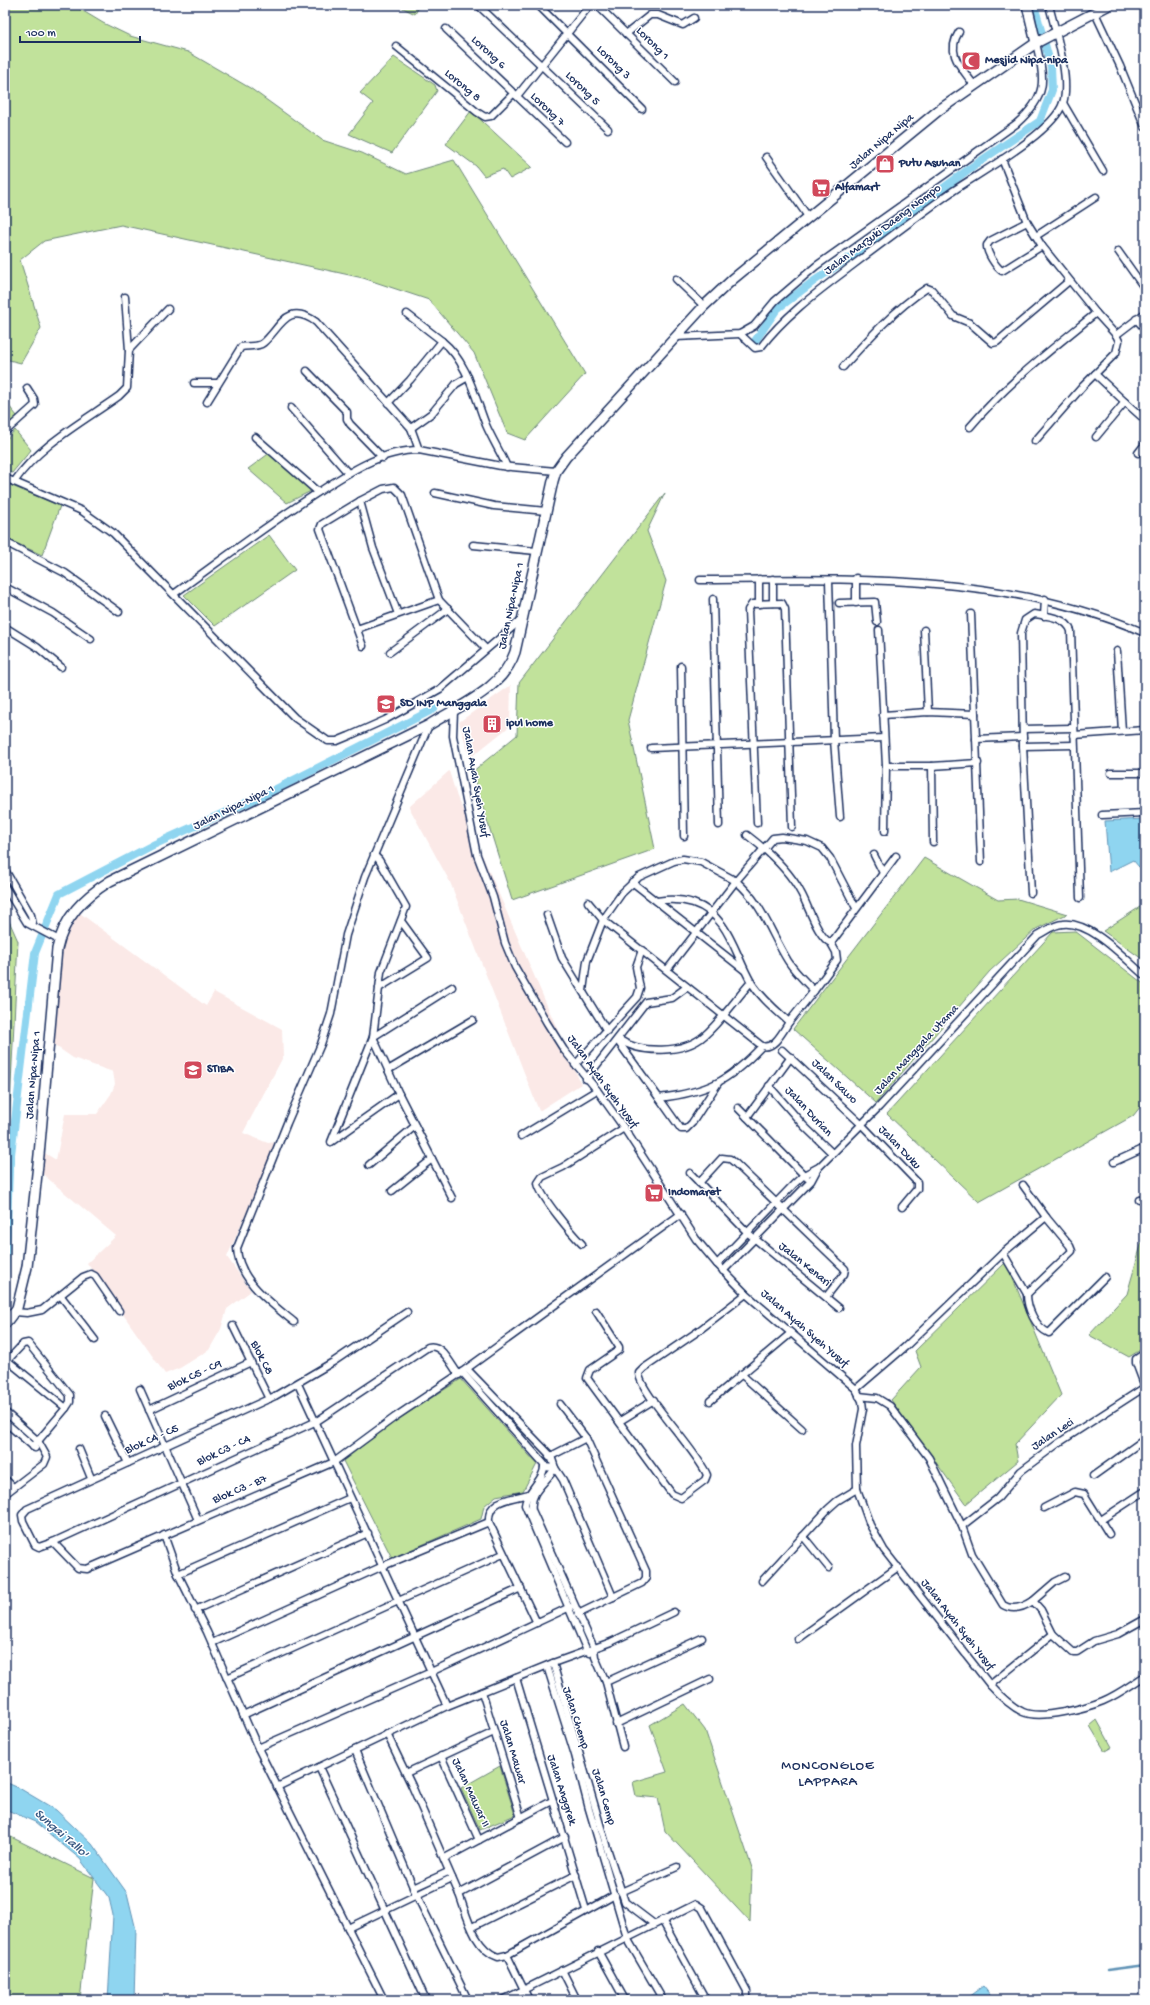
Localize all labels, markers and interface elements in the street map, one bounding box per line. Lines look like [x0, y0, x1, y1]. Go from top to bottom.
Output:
scale bar [20, 18, 140, 44]
street label: Lorong 1 [632, 24, 672, 64]
text: 100 m [25, 27, 56, 41]
street label: Lorong 6 [468, 33, 509, 73]
street label: Lorong 3 [593, 43, 633, 83]
mosque icon: Mesjid Nipa-nipa [960, 50, 982, 72]
place label: Mesjid Nipa-nipa [985, 54, 1069, 68]
street label: Lorong 8 [441, 67, 483, 105]
street label: Lorong 5 [562, 69, 602, 109]
street label: Lorong 7 [527, 90, 568, 130]
street label: Jalan Nipa Nipa [847, 111, 917, 173]
shop icon: Putu Asuhan [874, 153, 896, 175]
place label: Putu Asuhan [898, 157, 961, 171]
supermarket icon: Alfamart [810, 177, 832, 199]
place label: Alfamart [834, 181, 880, 195]
street label: Jalan Marzuki Daeng Nompo [822, 182, 944, 278]
street label: Jalan Nipa-Nipa 1 [496, 561, 528, 651]
school or university icon: SD INP Manggala [375, 693, 397, 715]
place label: SD INP Manggala [400, 697, 488, 711]
building icon: ipul home [481, 713, 503, 735]
place label: ipul home [506, 717, 554, 731]
street label: Jalan Ayah Syeh Yusuf [458, 726, 492, 840]
street label: Jalan Nipa-Nipa 1 [191, 782, 277, 834]
street label: Jalan Manggala Utama [872, 1002, 962, 1098]
street label: Jalan Nipa-Nipa 1 [23, 1030, 45, 1120]
street label: Jalan Ayah Syeh Yusuf [564, 1033, 641, 1132]
street label: Jalan Sawo [808, 1057, 860, 1107]
school or university icon: STIBA [182, 1059, 204, 1081]
place label: STIBA [207, 1063, 234, 1077]
street label: Jalan Durian [781, 1084, 835, 1140]
street label: Jalan Duku [875, 1123, 923, 1173]
supermarket icon: Indomaret [643, 1182, 665, 1204]
place label: Indomaret [668, 1186, 721, 1200]
street label: Jalan Kenari [775, 1240, 833, 1290]
street label: Jalan Ayah Syeh Yusuf [757, 1287, 852, 1372]
street label: Blok C8 [246, 1338, 276, 1378]
street label: Blok C5 - C9 [165, 1357, 224, 1395]
street label: Jalan Leci [1029, 1416, 1077, 1454]
street label: Blok C4 - C5 [122, 1422, 181, 1459]
street label: Blok C3 - C4 [194, 1432, 253, 1470]
street label: Blok C3 - B7 [210, 1472, 270, 1508]
street label: Jalan Ayah Syeh Yusuf [917, 1577, 998, 1674]
street label: Jalan Chemp [558, 1685, 592, 1751]
street label: Jalan Mawar [496, 1718, 529, 1787]
street label: Jalan Anggrek [543, 1753, 579, 1828]
street label: Jalan Mawar II [448, 1756, 492, 1830]
district label: MONCONGLOE LAPPARA [781, 1758, 875, 1791]
street label: Jalan Cemp [588, 1767, 618, 1827]
water label: Sungai Tallo' [31, 1806, 92, 1862]

